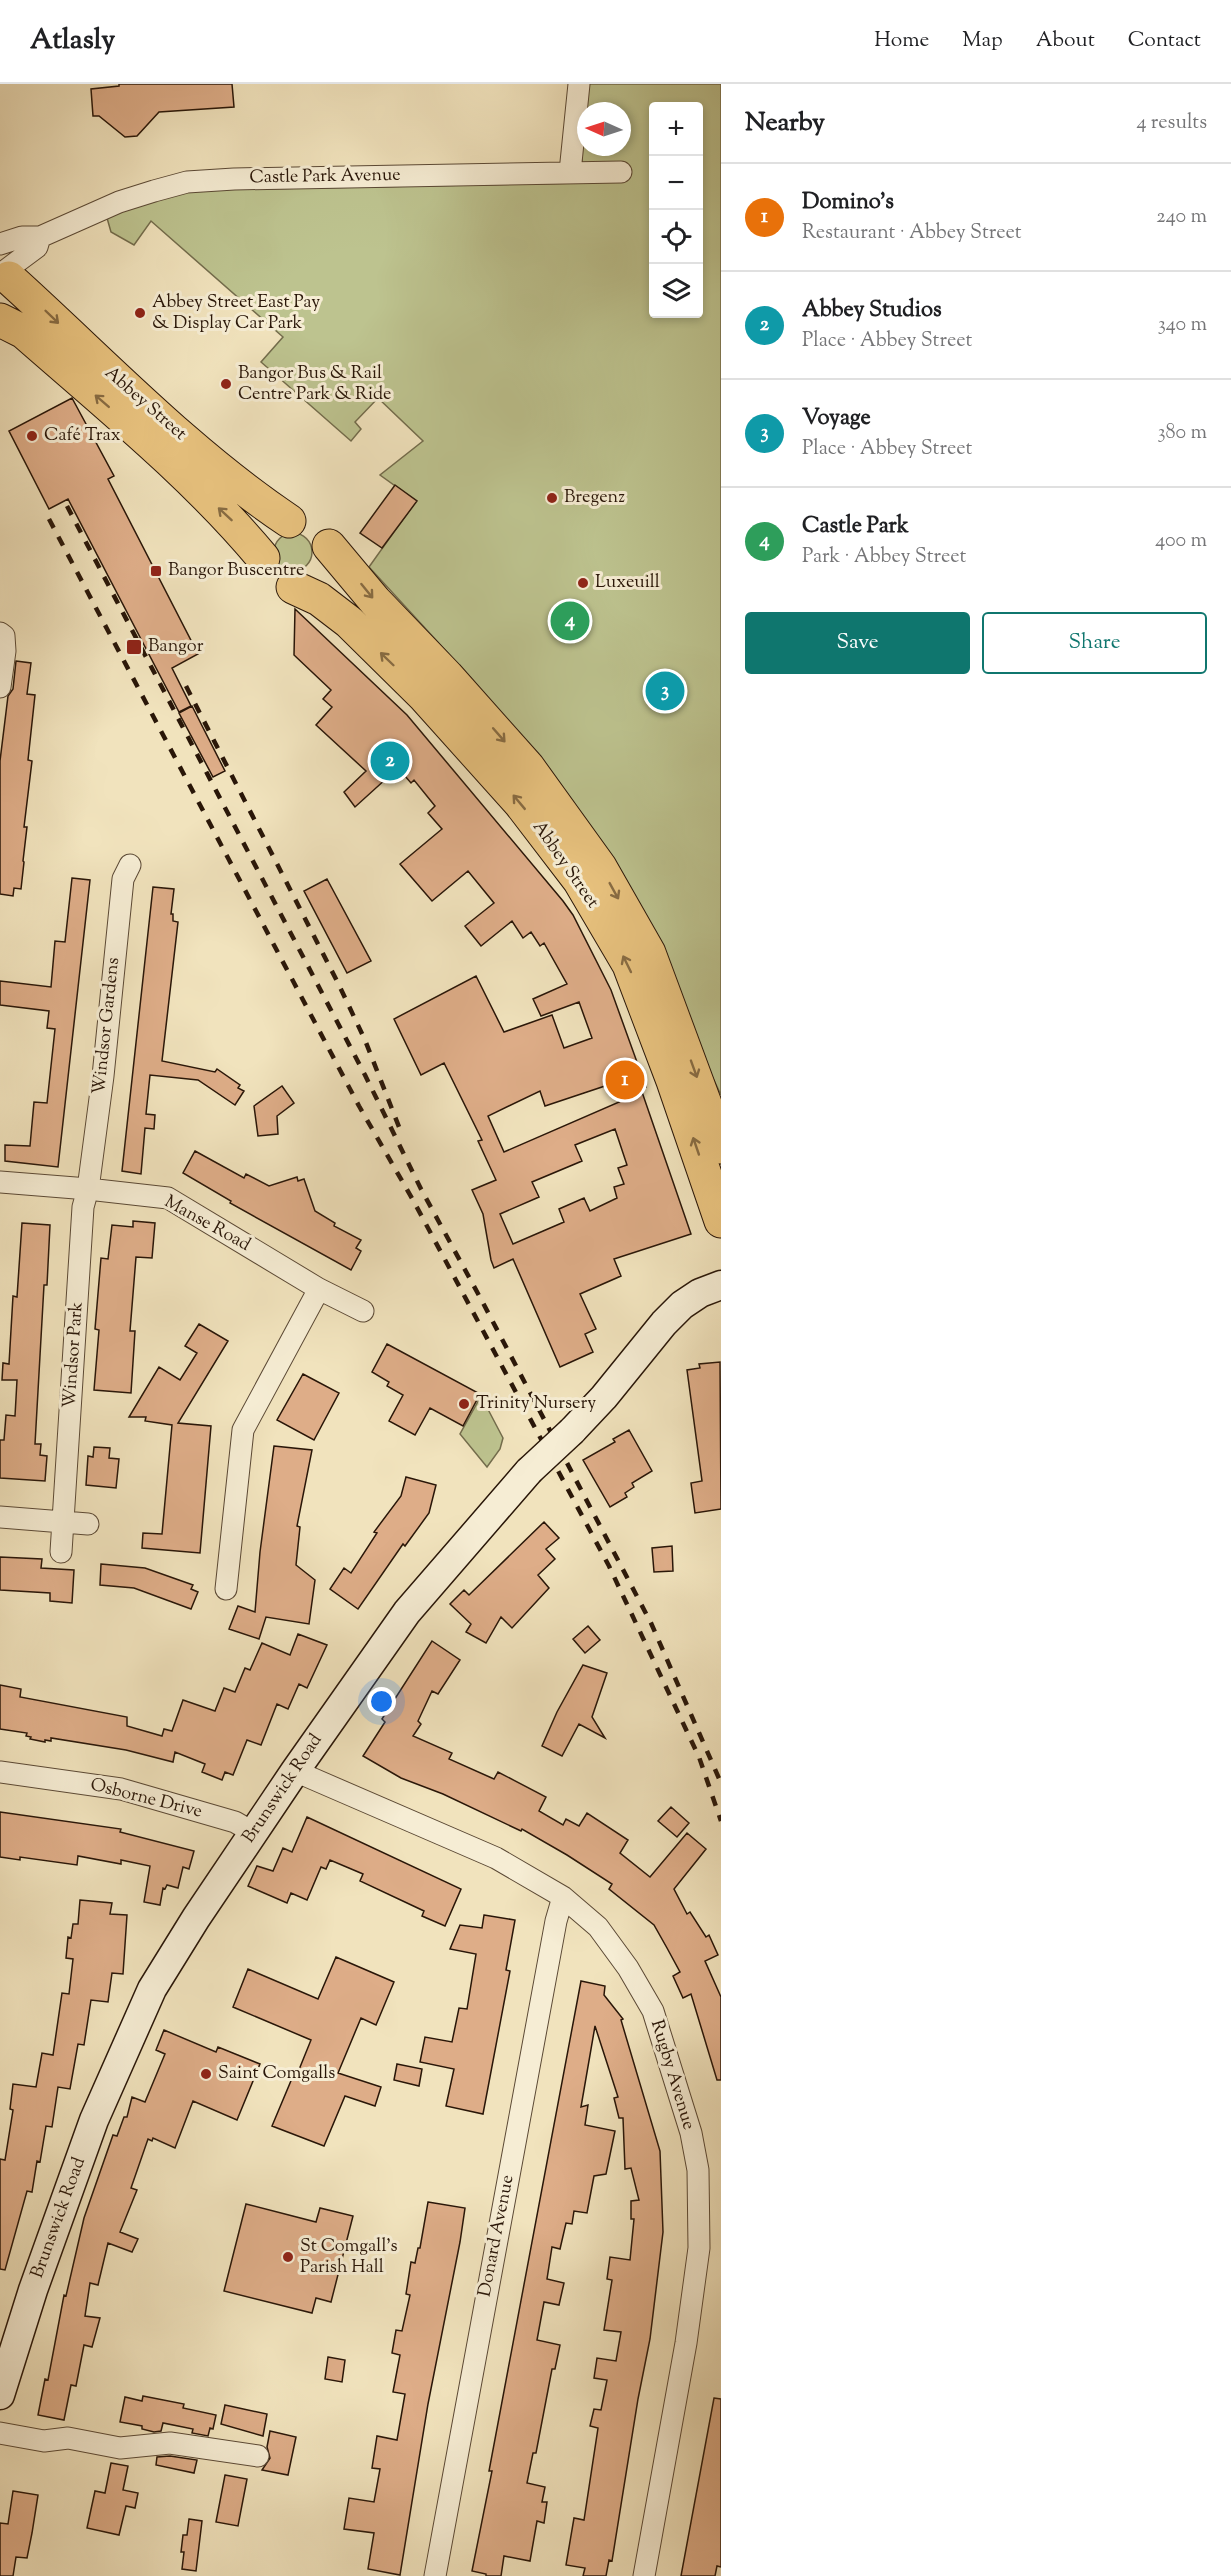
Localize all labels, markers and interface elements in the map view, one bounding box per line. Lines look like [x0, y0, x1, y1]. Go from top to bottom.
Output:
text: Atlasly [30, 21, 115, 61]
text: Home [874, 26, 929, 56]
text: Map [962, 26, 1003, 56]
text: About [1036, 26, 1095, 56]
text: Contact [1128, 26, 1201, 56]
north arrow [577, 102, 631, 156]
map controls [649, 102, 703, 318]
button: + [649, 102, 703, 156]
text: Nearby [745, 105, 825, 142]
text: 4 results [1136, 109, 1207, 138]
button: − [649, 156, 703, 210]
street label: Castle Park Avenue [249, 163, 401, 191]
text: Domino's [802, 187, 894, 219]
text: 1 [761, 203, 768, 232]
text: 240 m [1156, 203, 1207, 232]
button: locate [649, 210, 703, 264]
text: Restaurant · Abbey Street [802, 219, 1022, 248]
button: layers [649, 264, 703, 318]
place label: Abbey Street East Pay & Display Car Park [152, 290, 320, 337]
text: Abbey Studios [802, 295, 942, 327]
marker: Abbey Street East Pay & Display Car Park [133, 306, 147, 320]
one-way arrow [44, 310, 59, 325]
text: 2 [760, 311, 769, 340]
text: 340 m [1158, 311, 1207, 340]
text: Place · Abbey Street [802, 327, 972, 356]
street label: Abbey Street [98, 361, 192, 447]
place label: Bangor Bus & Rail Centre Park & Ride [238, 361, 391, 408]
marker: Bangor Bus & Rail Centre Park & Ride [219, 377, 233, 391]
one-way arrow [95, 394, 110, 408]
text: Voyage [802, 403, 871, 435]
text: 3 [760, 419, 769, 448]
text: 380 m [1158, 419, 1207, 448]
place label: Café Trax [44, 423, 121, 449]
marker: Café Trax [25, 429, 39, 443]
text: Place · Abbey Street [802, 435, 972, 464]
place label: Bregenz [564, 485, 625, 511]
marker: Bregenz [545, 491, 559, 505]
one-way arrow [217, 507, 232, 521]
text: Castle Park [802, 511, 909, 543]
text: 4 [759, 527, 770, 556]
text: 400 m [1155, 527, 1207, 556]
text: Park · Abbey Street [802, 543, 966, 572]
place label: Bangor Buscentre [168, 558, 304, 584]
marker: Bangor Buscentre [149, 564, 163, 578]
place label: Luxeuill [595, 570, 660, 596]
marker: Luxeuill [576, 576, 590, 590]
one-way arrow [361, 583, 374, 599]
pin: 4 [550, 598, 590, 644]
button: Save [745, 612, 970, 674]
button: Share [982, 612, 1207, 674]
place label: Bangor [148, 634, 204, 660]
marker: Bangor [125, 638, 143, 656]
one-way arrow [379, 652, 394, 666]
pin: 3 [646, 668, 684, 714]
one-way arrow [492, 727, 506, 742]
pin: 2 [370, 738, 410, 784]
one-way arrow [512, 794, 525, 810]
street label: Abbey Street [525, 816, 605, 914]
one-way arrow [609, 882, 620, 900]
one-way arrow [621, 955, 633, 973]
street label: Windsor Gardens [87, 956, 127, 1096]
pin: 1 [606, 1058, 644, 1102]
one-way arrow [689, 1059, 700, 1078]
one-way arrow [689, 1137, 700, 1156]
street label: Manse Road [159, 1190, 255, 1258]
street label: Windsor Park [57, 1301, 91, 1409]
place label: Trinity Nursery [476, 1391, 596, 1417]
marker: Trinity Nursery [457, 1397, 471, 1411]
your location [367, 1687, 396, 1716]
street label: Brunswick Road [237, 1729, 329, 1849]
street label: Osborne Drive [87, 1773, 205, 1825]
street label: Rugby Avenue [643, 2017, 701, 2133]
place label: Saint Comgalls [218, 2061, 335, 2087]
marker: Saint Comgalls [199, 2067, 213, 2081]
street label: Brunswick Road [25, 2154, 93, 2282]
street label: Donard Avenue [472, 2173, 522, 2299]
place label: St Comgall's Parish Hall [300, 2234, 398, 2281]
marker: St Comgall's Parish Hall [281, 2250, 295, 2264]

